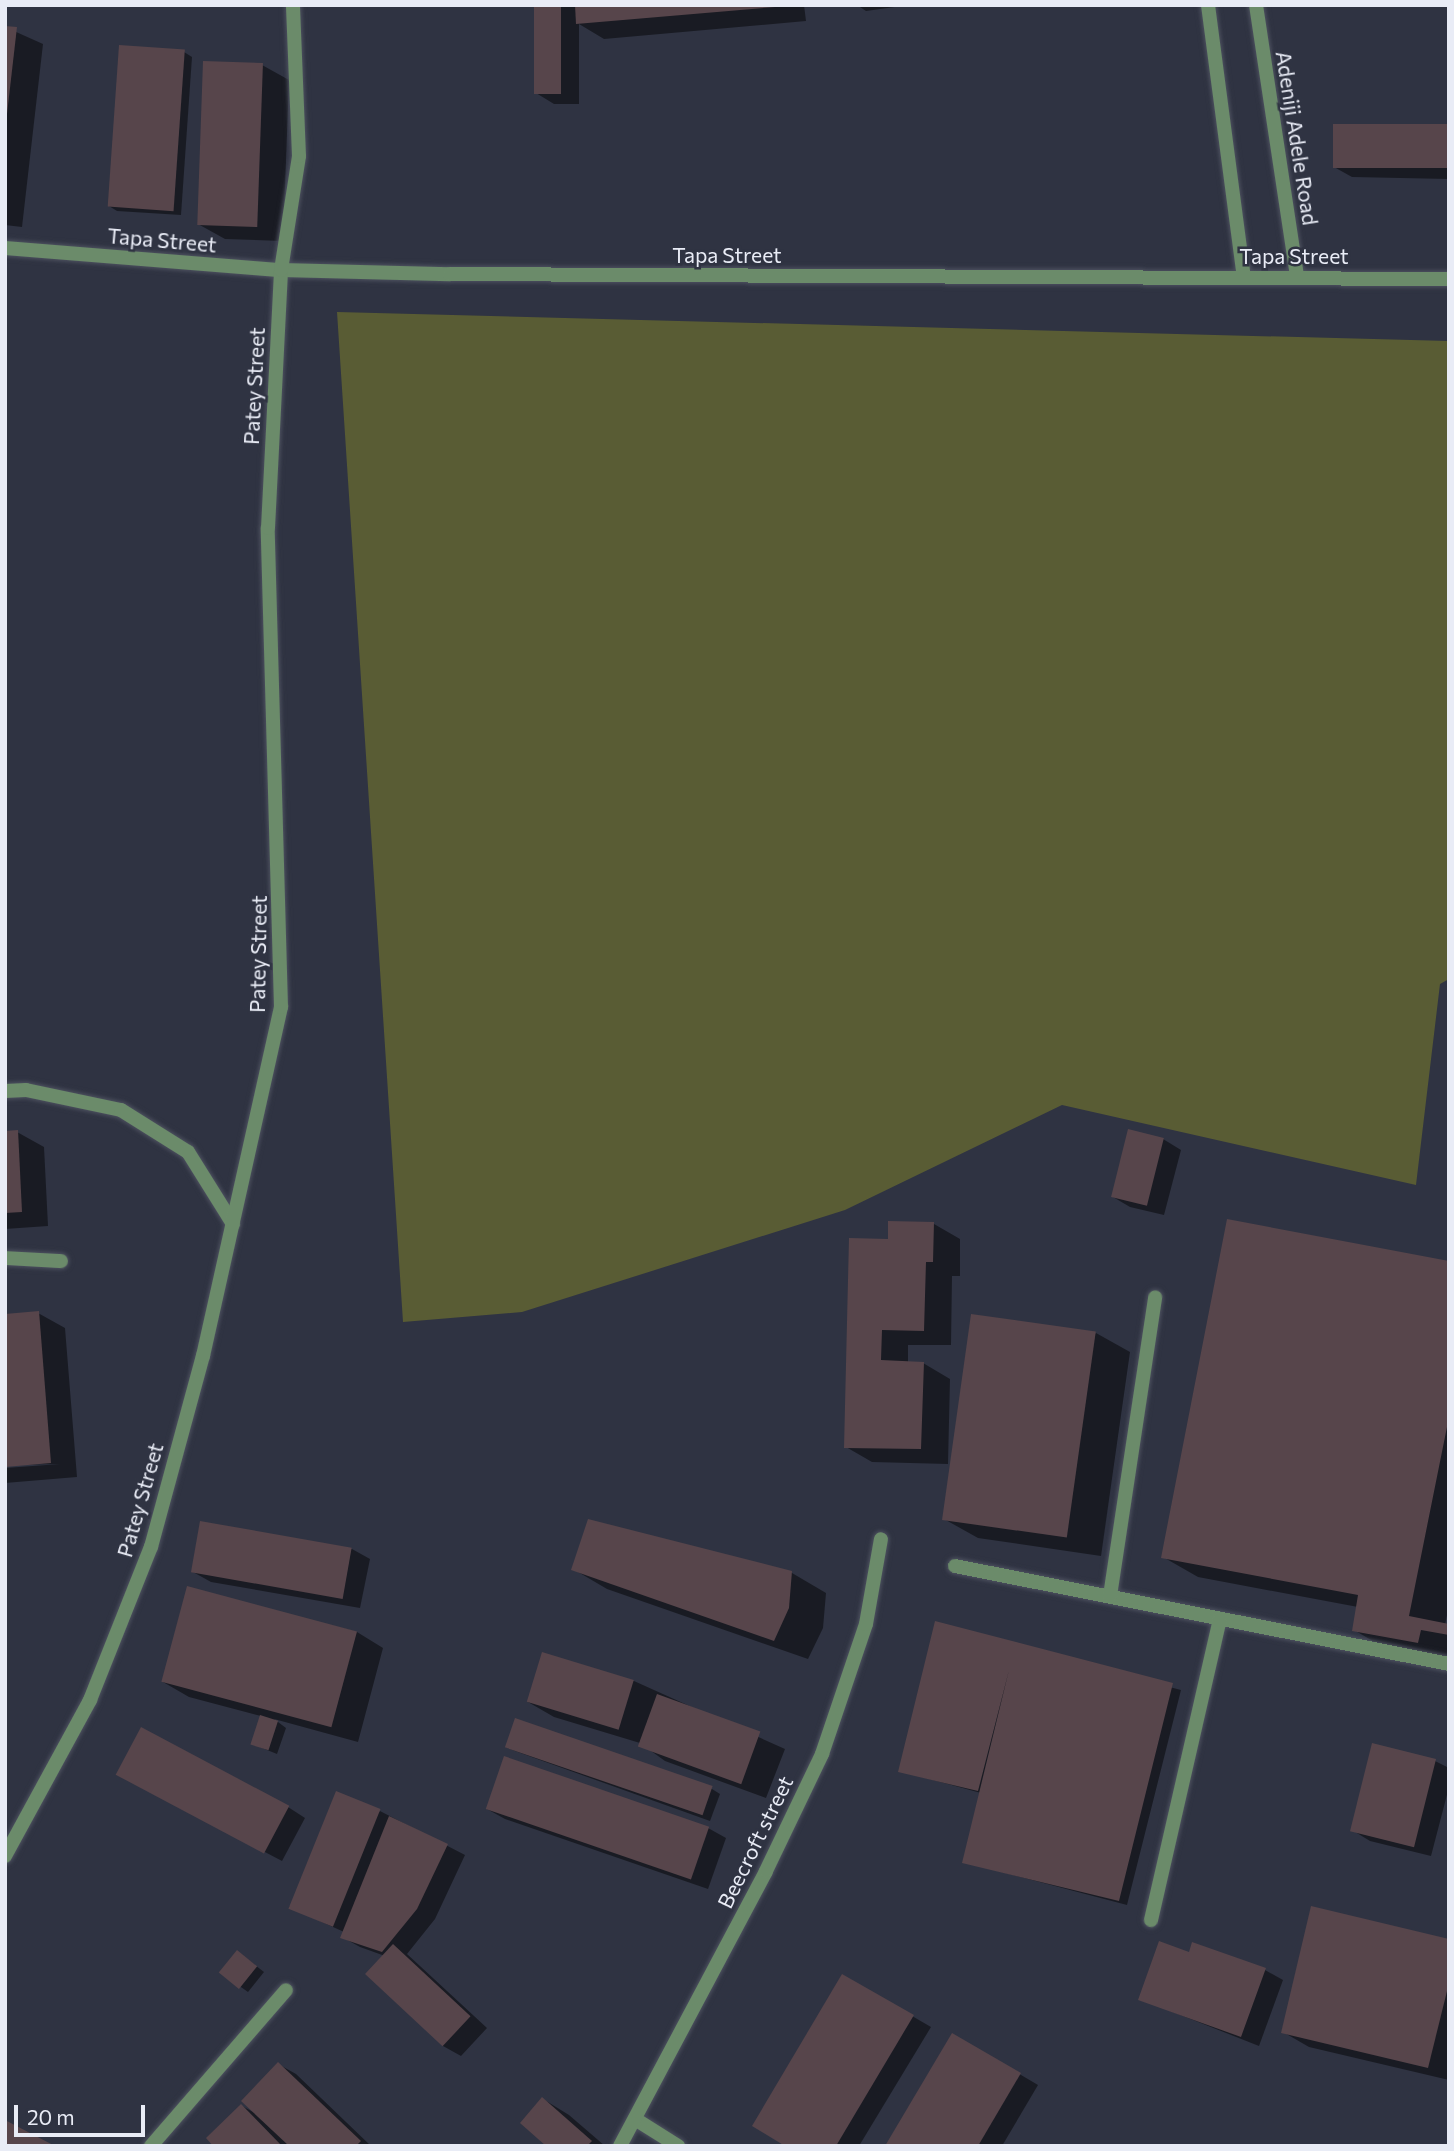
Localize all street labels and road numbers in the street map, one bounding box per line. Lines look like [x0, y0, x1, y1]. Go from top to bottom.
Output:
street label: Adeniji Adele Road [1271, 49, 1323, 227]
street label: Tapa Street [106, 223, 218, 257]
street label: Tapa Street [672, 242, 782, 268]
street label: Tapa Street [1239, 243, 1349, 269]
street label: Patey Street [238, 327, 270, 445]
street label: Patey Street [244, 895, 272, 1013]
street label: Patey Street [112, 1440, 168, 1560]
street label: Beecroft street [712, 1772, 798, 1912]

